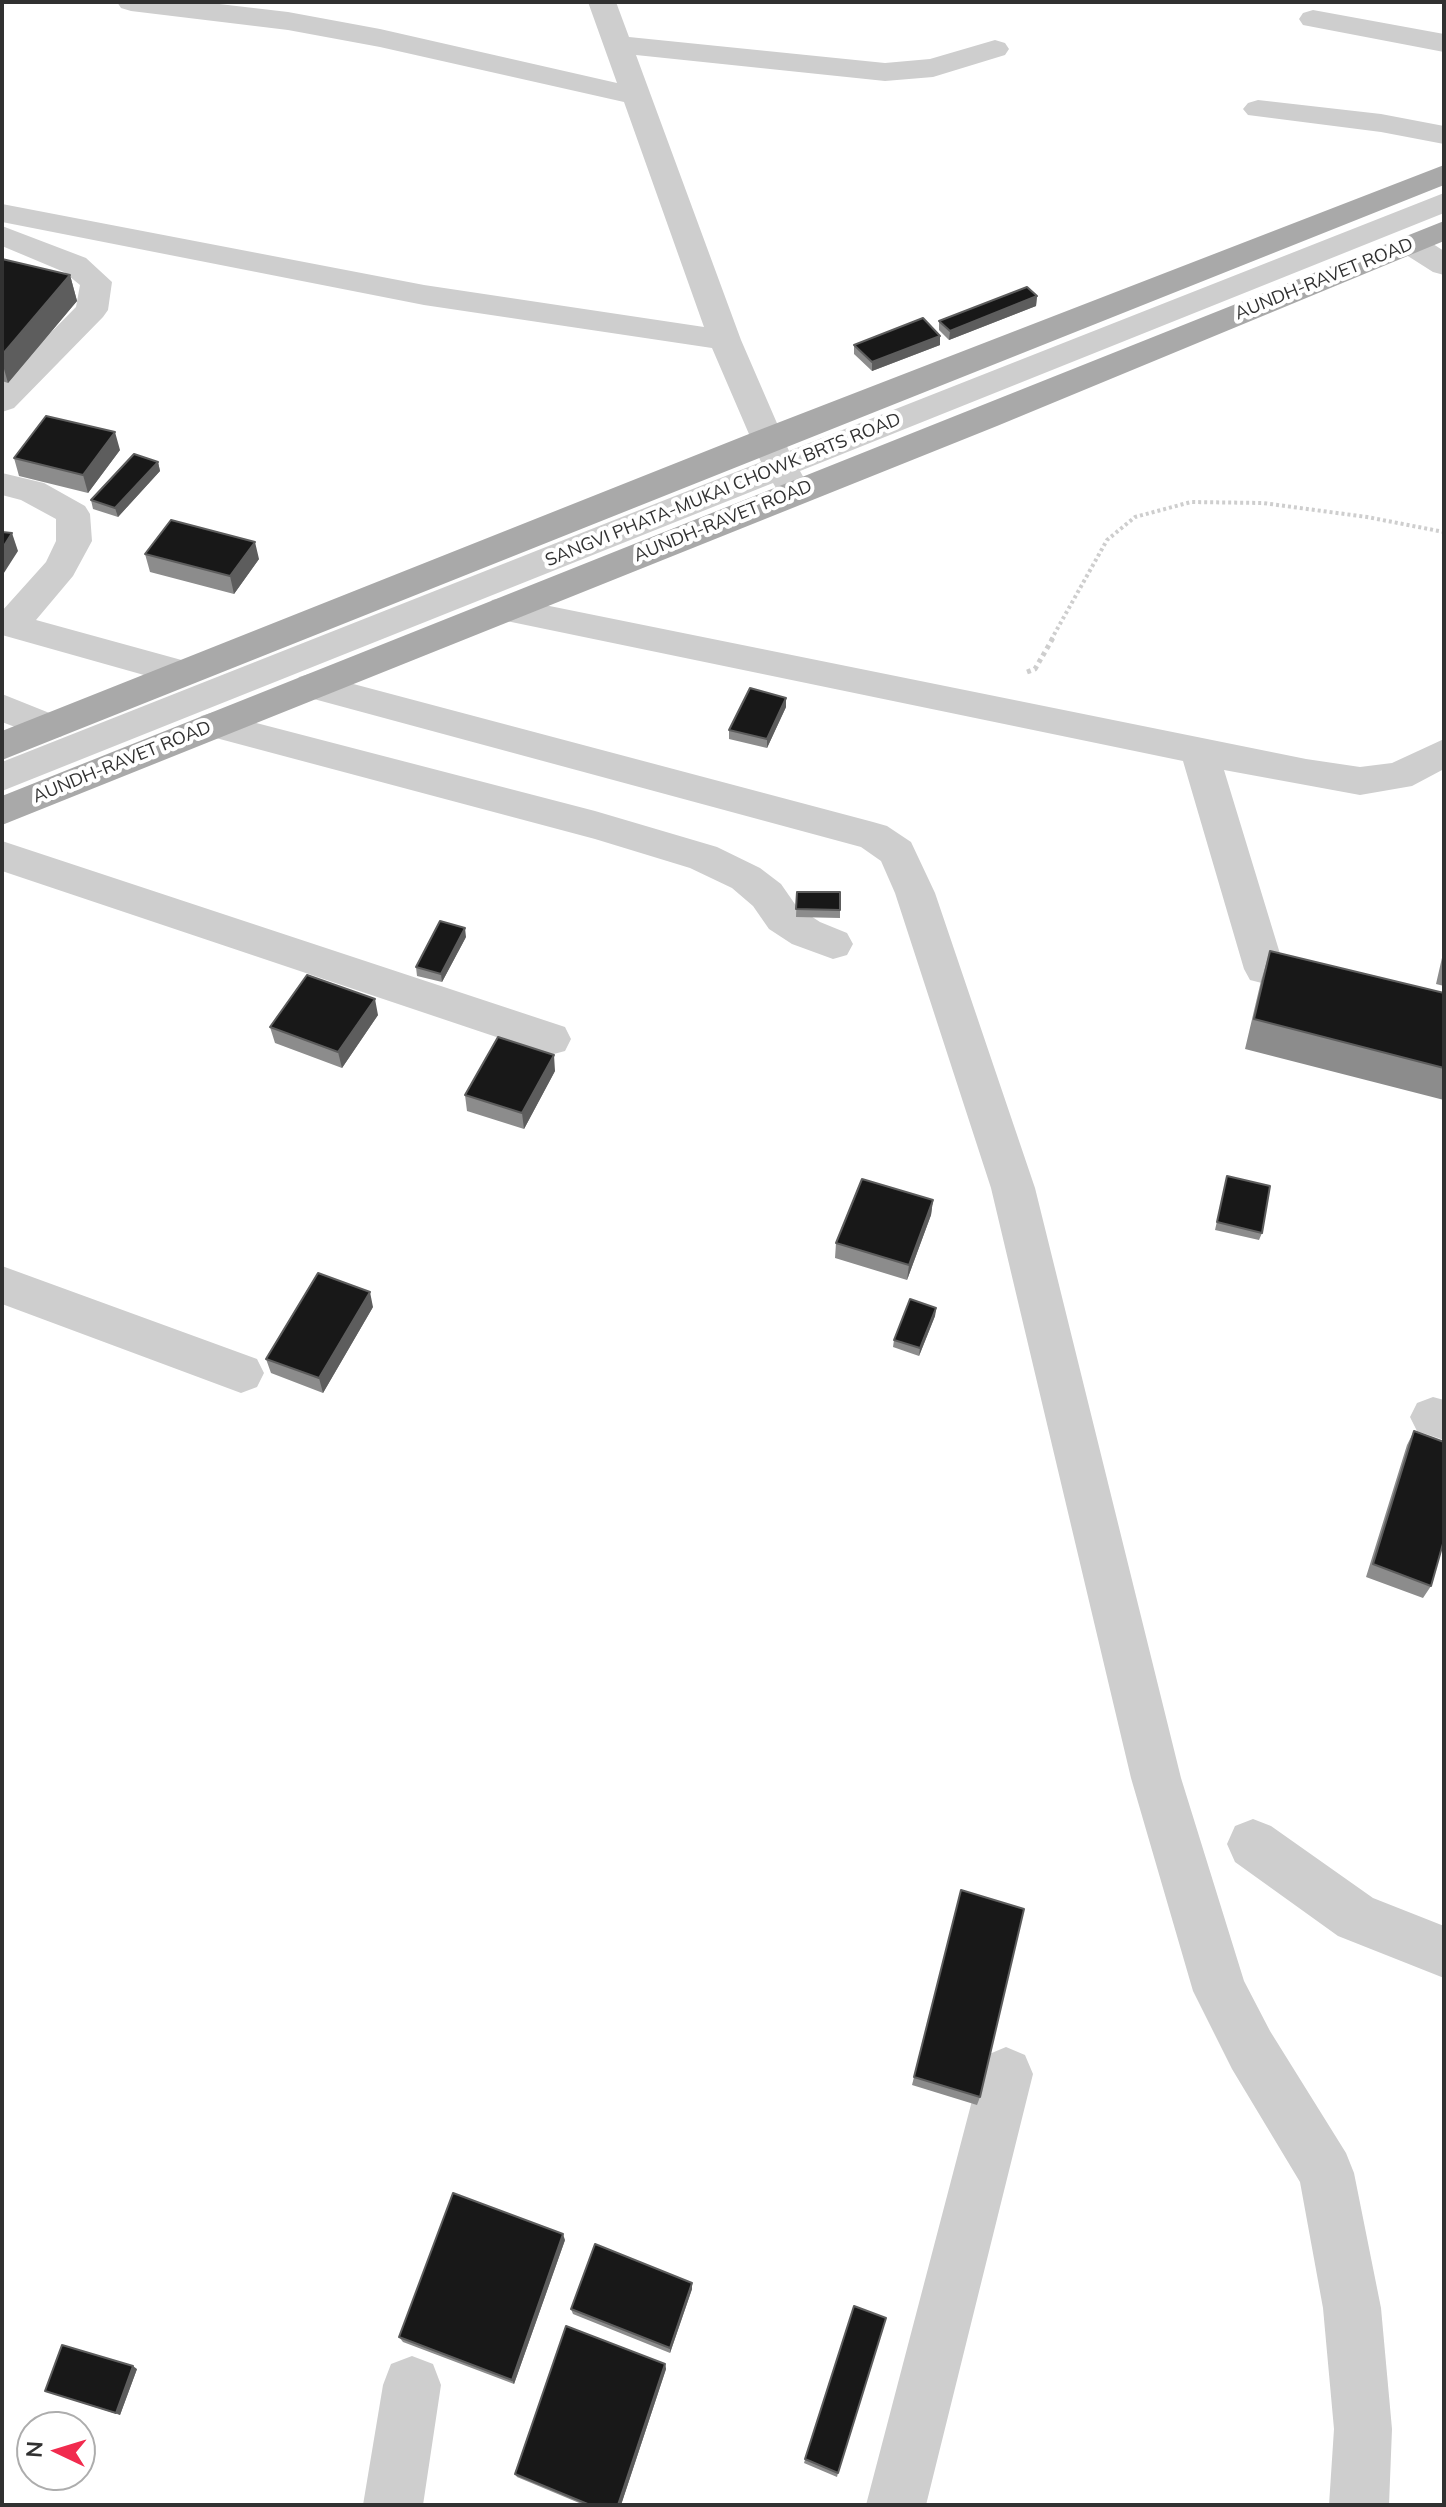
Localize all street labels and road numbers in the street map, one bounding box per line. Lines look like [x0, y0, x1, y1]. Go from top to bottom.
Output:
street label: AUNDH-RAVET ROAD [1232, 233, 1416, 325]
street label: SANGVI PHATA-MUKAI CHOWK BRTS ROAD [542, 409, 904, 571]
street label: AUNDH-RAVET ROAD [631, 475, 815, 567]
street label: AUNDH-RAVET ROAD [30, 716, 214, 808]

